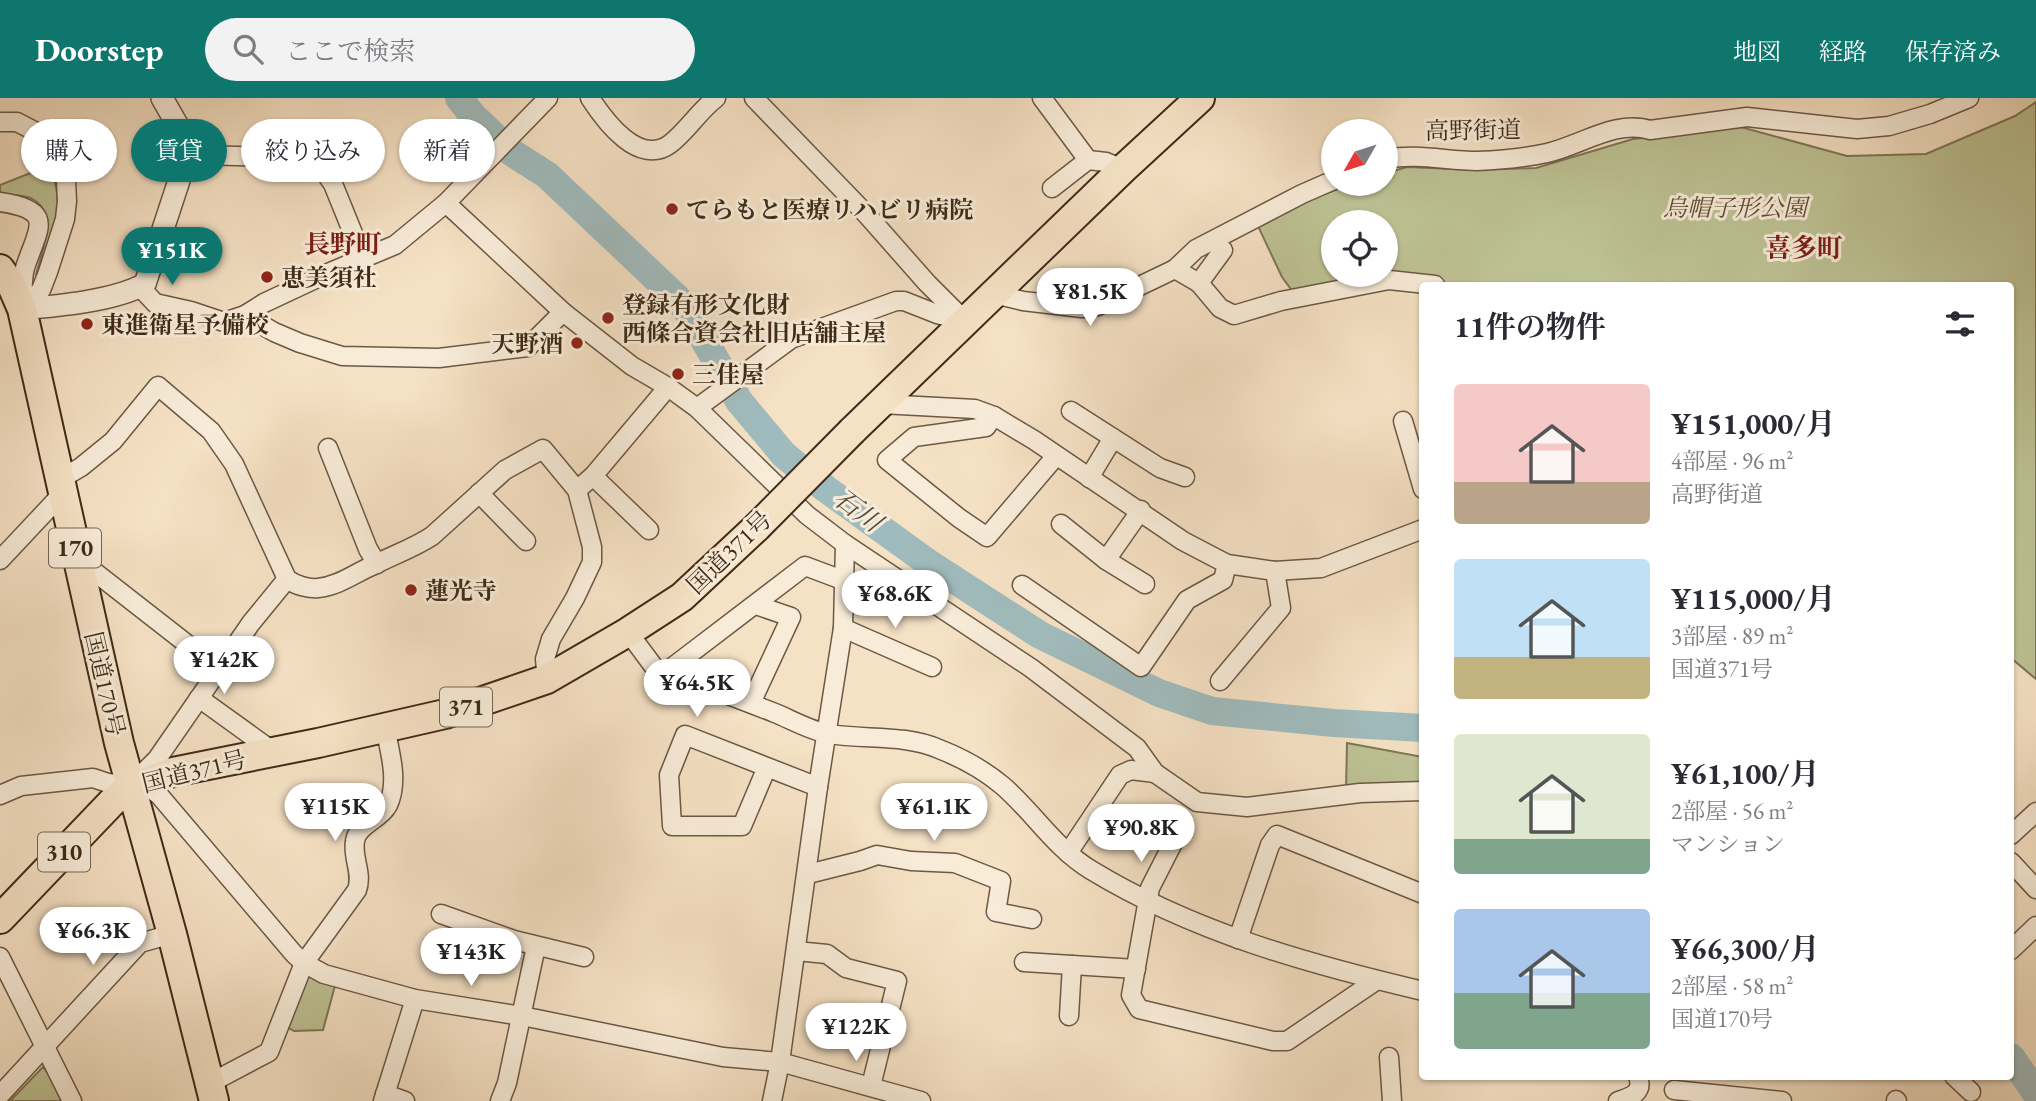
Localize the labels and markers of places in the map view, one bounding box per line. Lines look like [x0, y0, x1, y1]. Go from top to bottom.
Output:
place label: てらもと医療リハビリ病院 [686, 194, 973, 225]
marker: てらもと医療リハビリ病院 [664, 201, 680, 217]
pin: ¥151K [123, 228, 221, 287]
place label: 恵美須社 [281, 262, 377, 293]
pin: ¥81.5K [1033, 268, 1147, 328]
marker: 恵美須社 [259, 269, 275, 285]
place label: 登録有形文化財 西條合資会社旧店舗主屋 [622, 289, 886, 348]
place label: 東進衛星予備校 [101, 309, 269, 340]
marker: 登録有形文化財 西條合資会社旧店舗主屋 [600, 310, 616, 326]
marker: 東進衛星予備校 [79, 316, 95, 332]
place label: 天野酒 [491, 328, 563, 359]
marker: 天野酒 [569, 335, 585, 351]
place label: 三佳屋 [692, 359, 764, 390]
marker: 三佳屋 [670, 366, 686, 382]
pin: ¥68.6K [838, 570, 952, 630]
place label: 蓮光寺 [425, 575, 497, 606]
marker: 蓮光寺 [403, 582, 419, 598]
pin: ¥142K [175, 636, 273, 696]
pin: ¥64.5K [640, 660, 754, 719]
pin: ¥115K [286, 784, 384, 843]
pin: ¥61.1K [877, 784, 991, 843]
pin: ¥90.8K [1084, 804, 1198, 864]
pin: ¥66.3K [36, 908, 150, 967]
pin: ¥143K [422, 928, 520, 988]
pin: ¥122K [807, 1004, 905, 1063]

